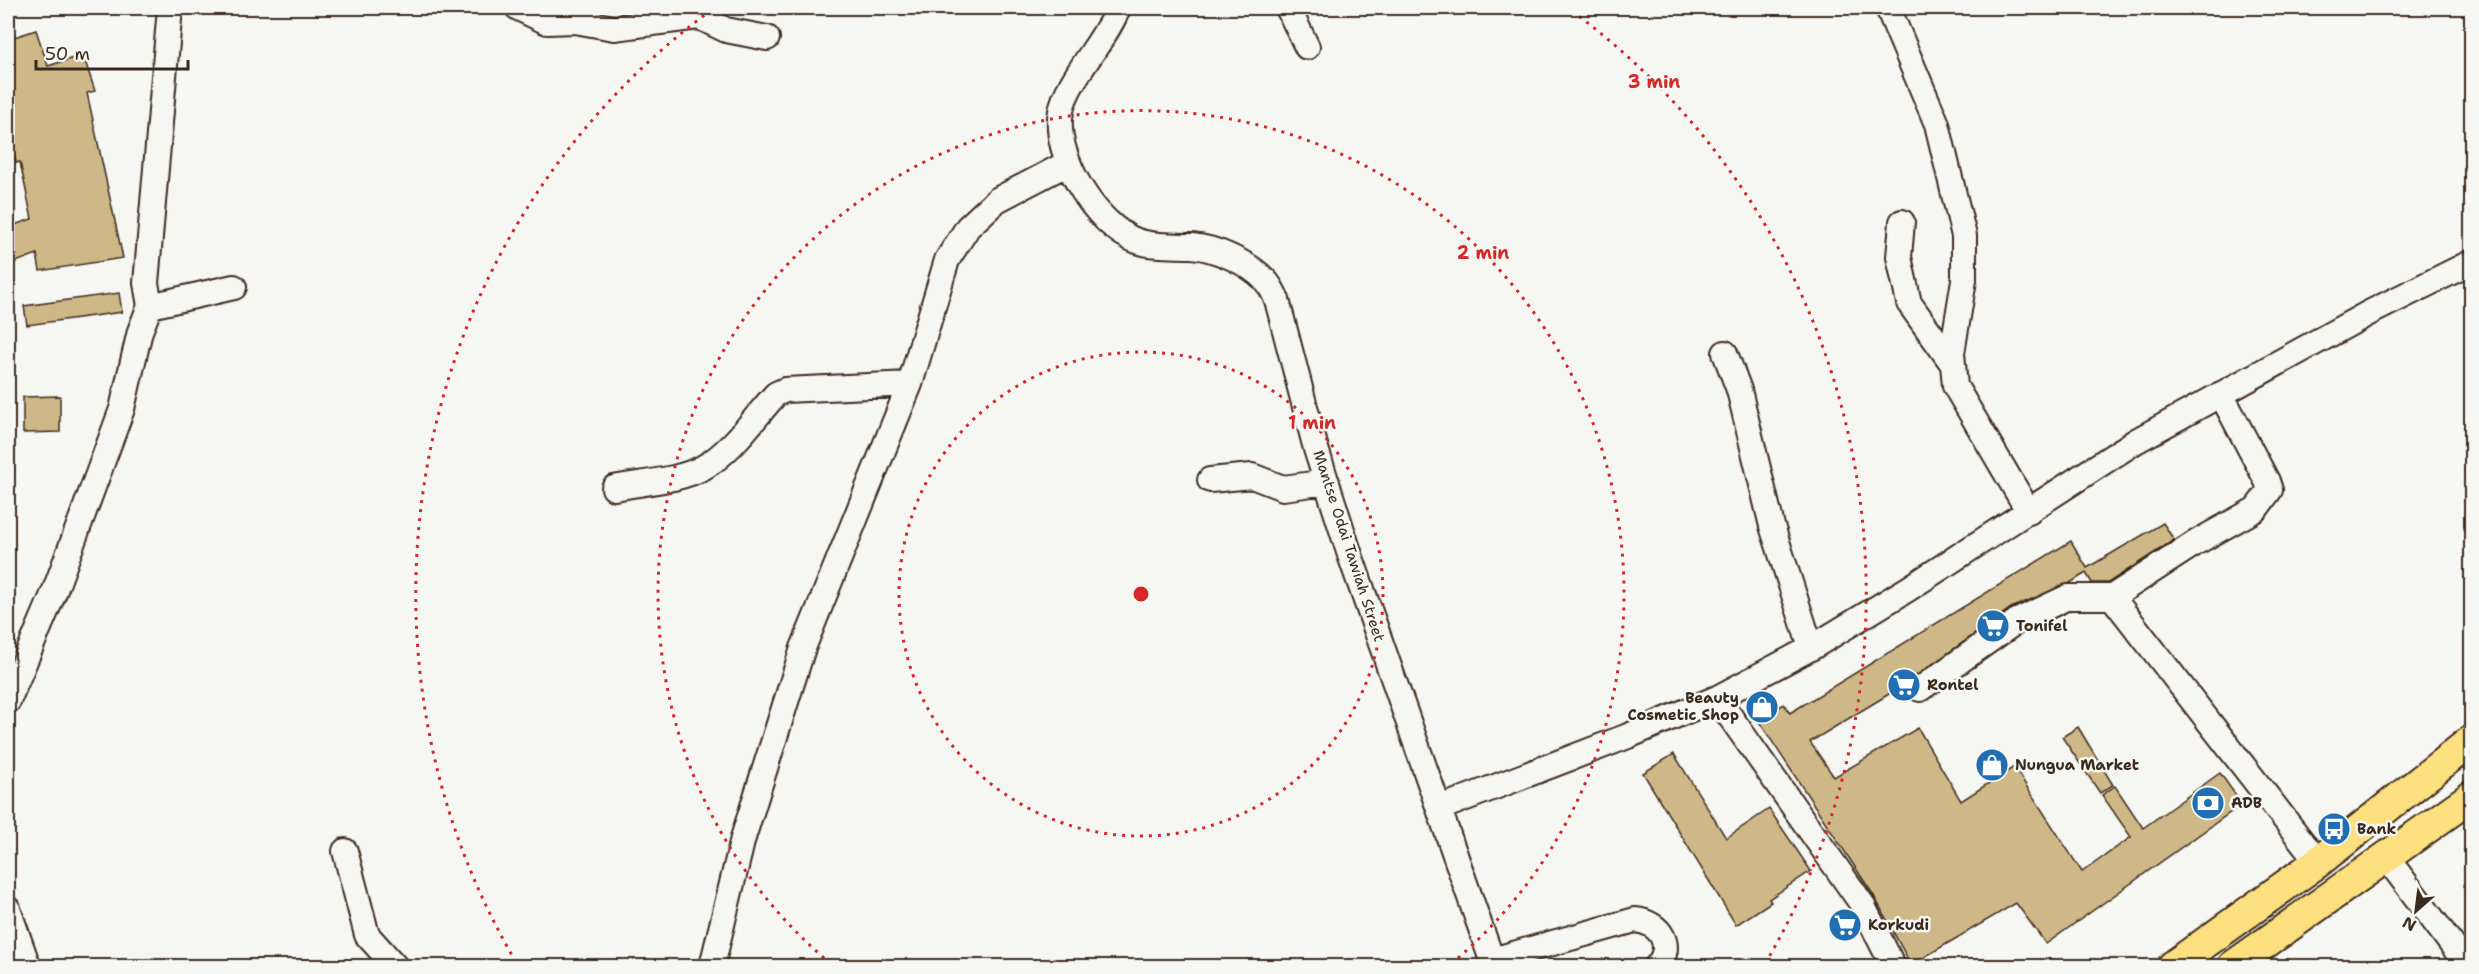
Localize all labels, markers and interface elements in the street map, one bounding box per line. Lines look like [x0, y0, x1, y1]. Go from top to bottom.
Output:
scale bar [36, 33, 188, 71]
text: 50 m [45, 42, 90, 66]
text: 3 min [1628, 70, 1680, 94]
text: 2 min [1457, 241, 1509, 265]
text: 1 min [1288, 411, 1336, 435]
street label: Mantse Odai Tawiah Street [1309, 448, 1389, 644]
centre of rings [1131, 584, 1151, 604]
supermarket icon: Tonifel [1975, 608, 2011, 644]
place label: Tonifel [2016, 616, 2067, 636]
supermarket icon: Rontel [1886, 667, 1922, 703]
place label: Rontel [1927, 675, 1978, 695]
place label: Beauty Cosmetic Shop [1628, 688, 1739, 725]
shop icon: Beauty Cosmetic Shop [1744, 689, 1780, 725]
shop icon: Nungua Market [1974, 747, 2010, 783]
place label: Nungua Market [2015, 755, 2139, 775]
bank icon: ADB [2190, 785, 2226, 821]
place label: ADB [2231, 793, 2262, 813]
bus stop icon: Bank [2316, 811, 2352, 847]
place label: Bank [2357, 819, 2396, 839]
north arrow [2386, 881, 2446, 941]
supermarket icon: Korkudi [1827, 907, 1863, 943]
text: N [2399, 912, 2420, 936]
place label: Korkudi [1868, 915, 1929, 935]

